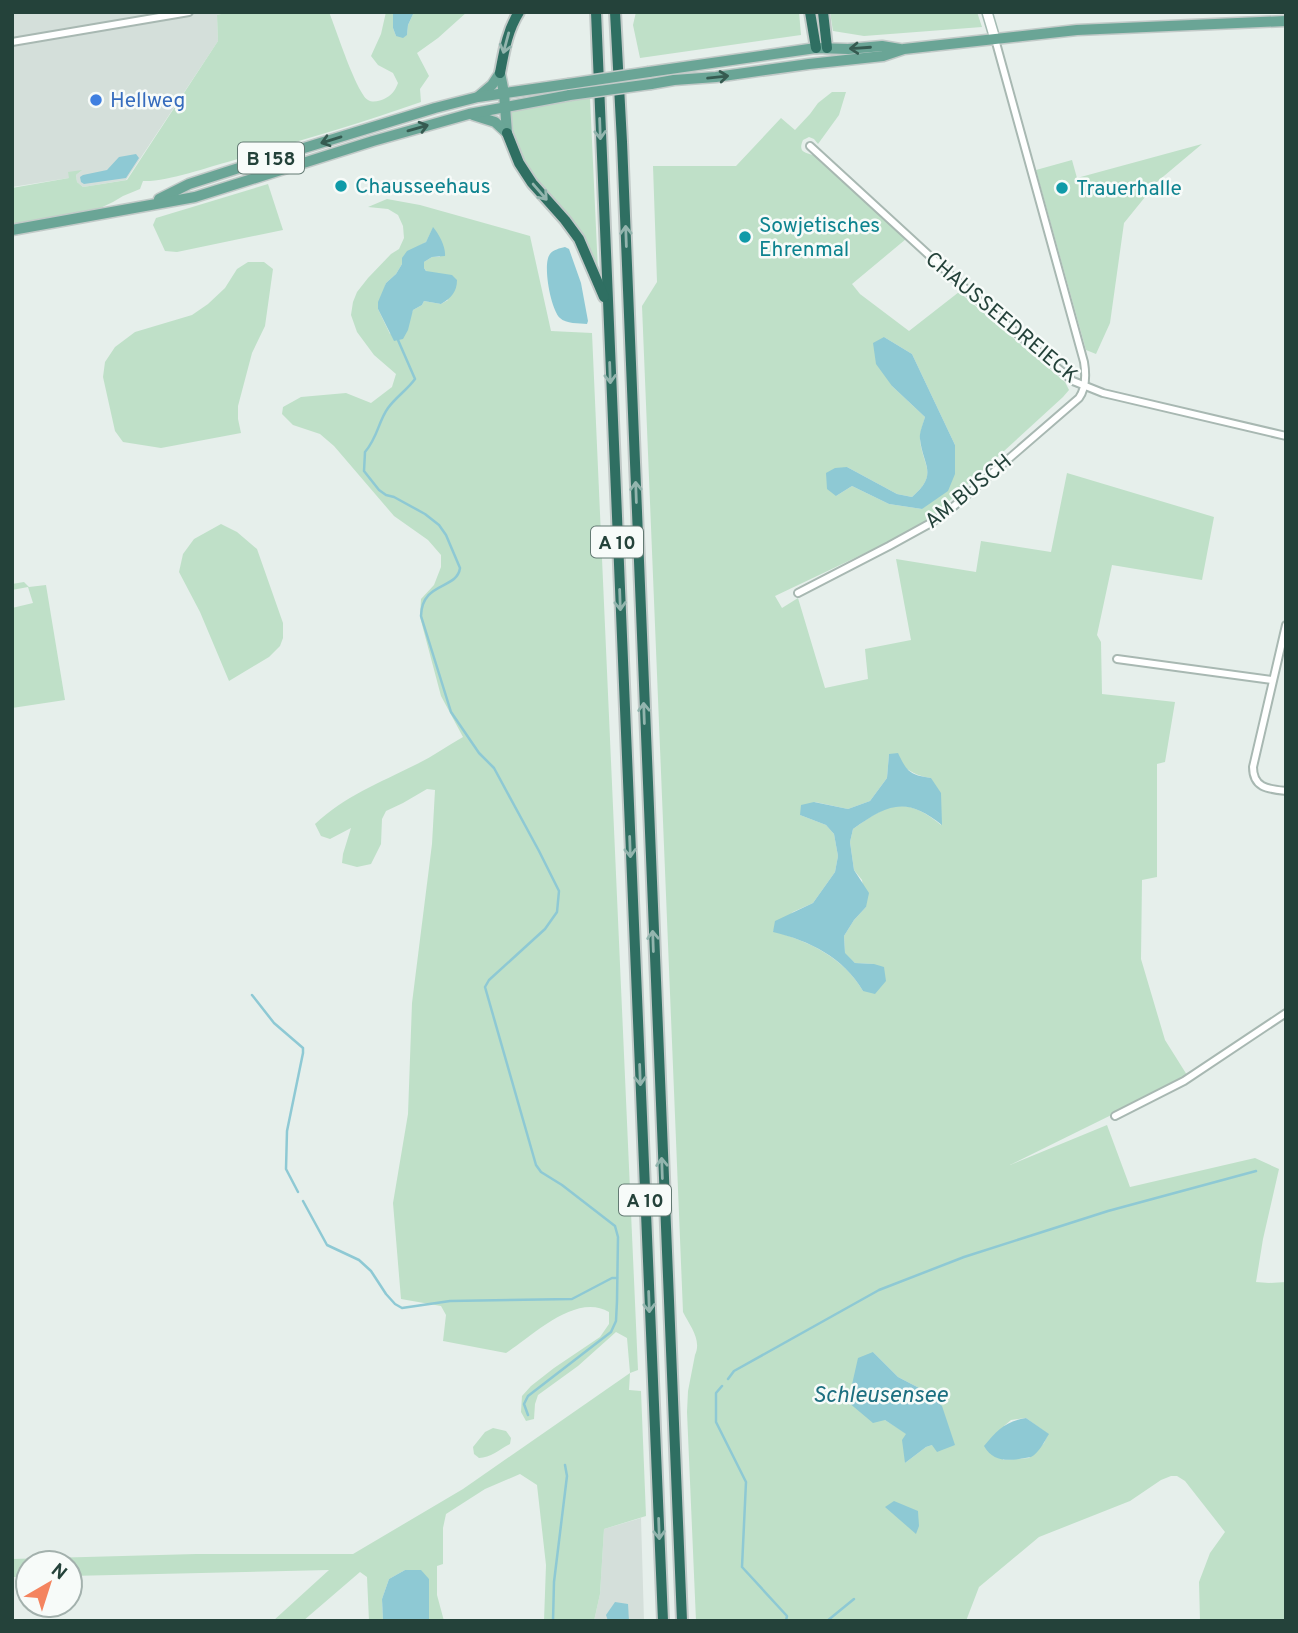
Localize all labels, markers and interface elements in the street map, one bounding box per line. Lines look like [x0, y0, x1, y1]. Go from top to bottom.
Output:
one-way arrow [499, 31, 512, 54]
one-way arrow [849, 42, 872, 55]
one-way arrow [707, 70, 729, 83]
place label: Hellweg [110, 88, 185, 115]
marker: Hellweg [88, 92, 104, 108]
one-way arrow [594, 118, 607, 141]
one-way arrow [406, 121, 429, 134]
one-way arrow [320, 135, 342, 148]
road number: B 158 [238, 142, 304, 174]
place label: Chausseehaus [355, 174, 491, 201]
place label: Trauerhalle [1076, 176, 1182, 203]
marker: Chausseehaus [333, 178, 349, 194]
marker: Trauerhalle [1054, 180, 1070, 196]
one-way arrow [532, 183, 548, 201]
place label: Sowjetisches Ehrenmal [759, 213, 880, 264]
one-way arrow [619, 225, 633, 248]
marker: Sowjetisches Ehrenmal [737, 229, 753, 245]
street label: CHAUSSEEDREIECK [919, 246, 1083, 390]
one-way arrow [604, 361, 617, 384]
street label: AM BUSCH [920, 449, 1018, 536]
one-way arrow [629, 480, 642, 503]
road number: A 10 [591, 526, 643, 558]
one-way arrow [613, 588, 626, 611]
one-way arrow [638, 702, 651, 725]
one-way arrow [623, 836, 636, 859]
one-way arrow [647, 930, 660, 953]
one-way arrow [633, 1063, 646, 1086]
one-way arrow [656, 1157, 669, 1180]
road number: A 10 [619, 1184, 671, 1216]
one-way arrow [643, 1290, 656, 1313]
water label: Schleusensee [812, 1382, 949, 1411]
one-way arrow [652, 1518, 665, 1541]
north arrow [14, 1549, 84, 1619]
text: N [46, 1559, 71, 1586]

